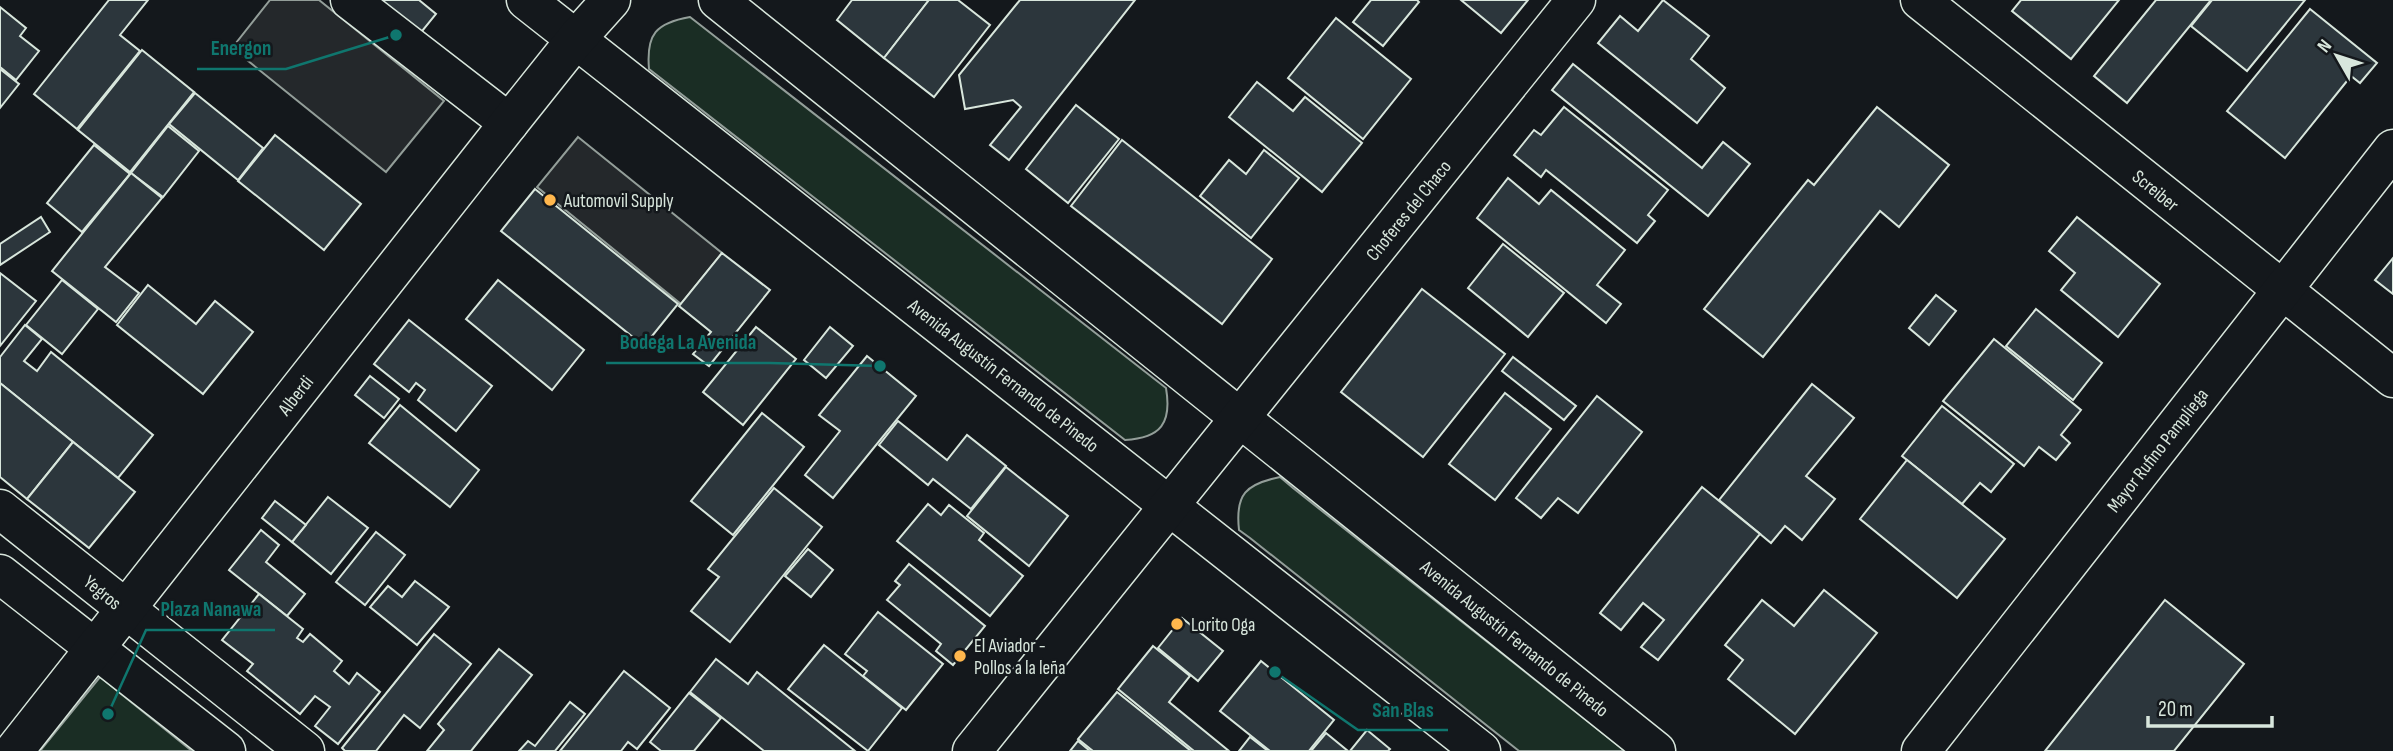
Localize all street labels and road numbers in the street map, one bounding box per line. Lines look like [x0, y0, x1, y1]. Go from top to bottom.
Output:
street label: Choferes del Chaco [1362, 156, 1457, 266]
street label: Screiber [2127, 166, 2183, 217]
street label: Avenida Augustín Fernando de Pinedo [902, 294, 1103, 458]
street label: Alberdi [273, 371, 319, 421]
street label: Mayor Rufino Pampliega [2103, 384, 2214, 517]
street label: Avenida Augustín Fernando de Pinedo [1414, 555, 1613, 722]
street label: Yegros [78, 571, 126, 615]

